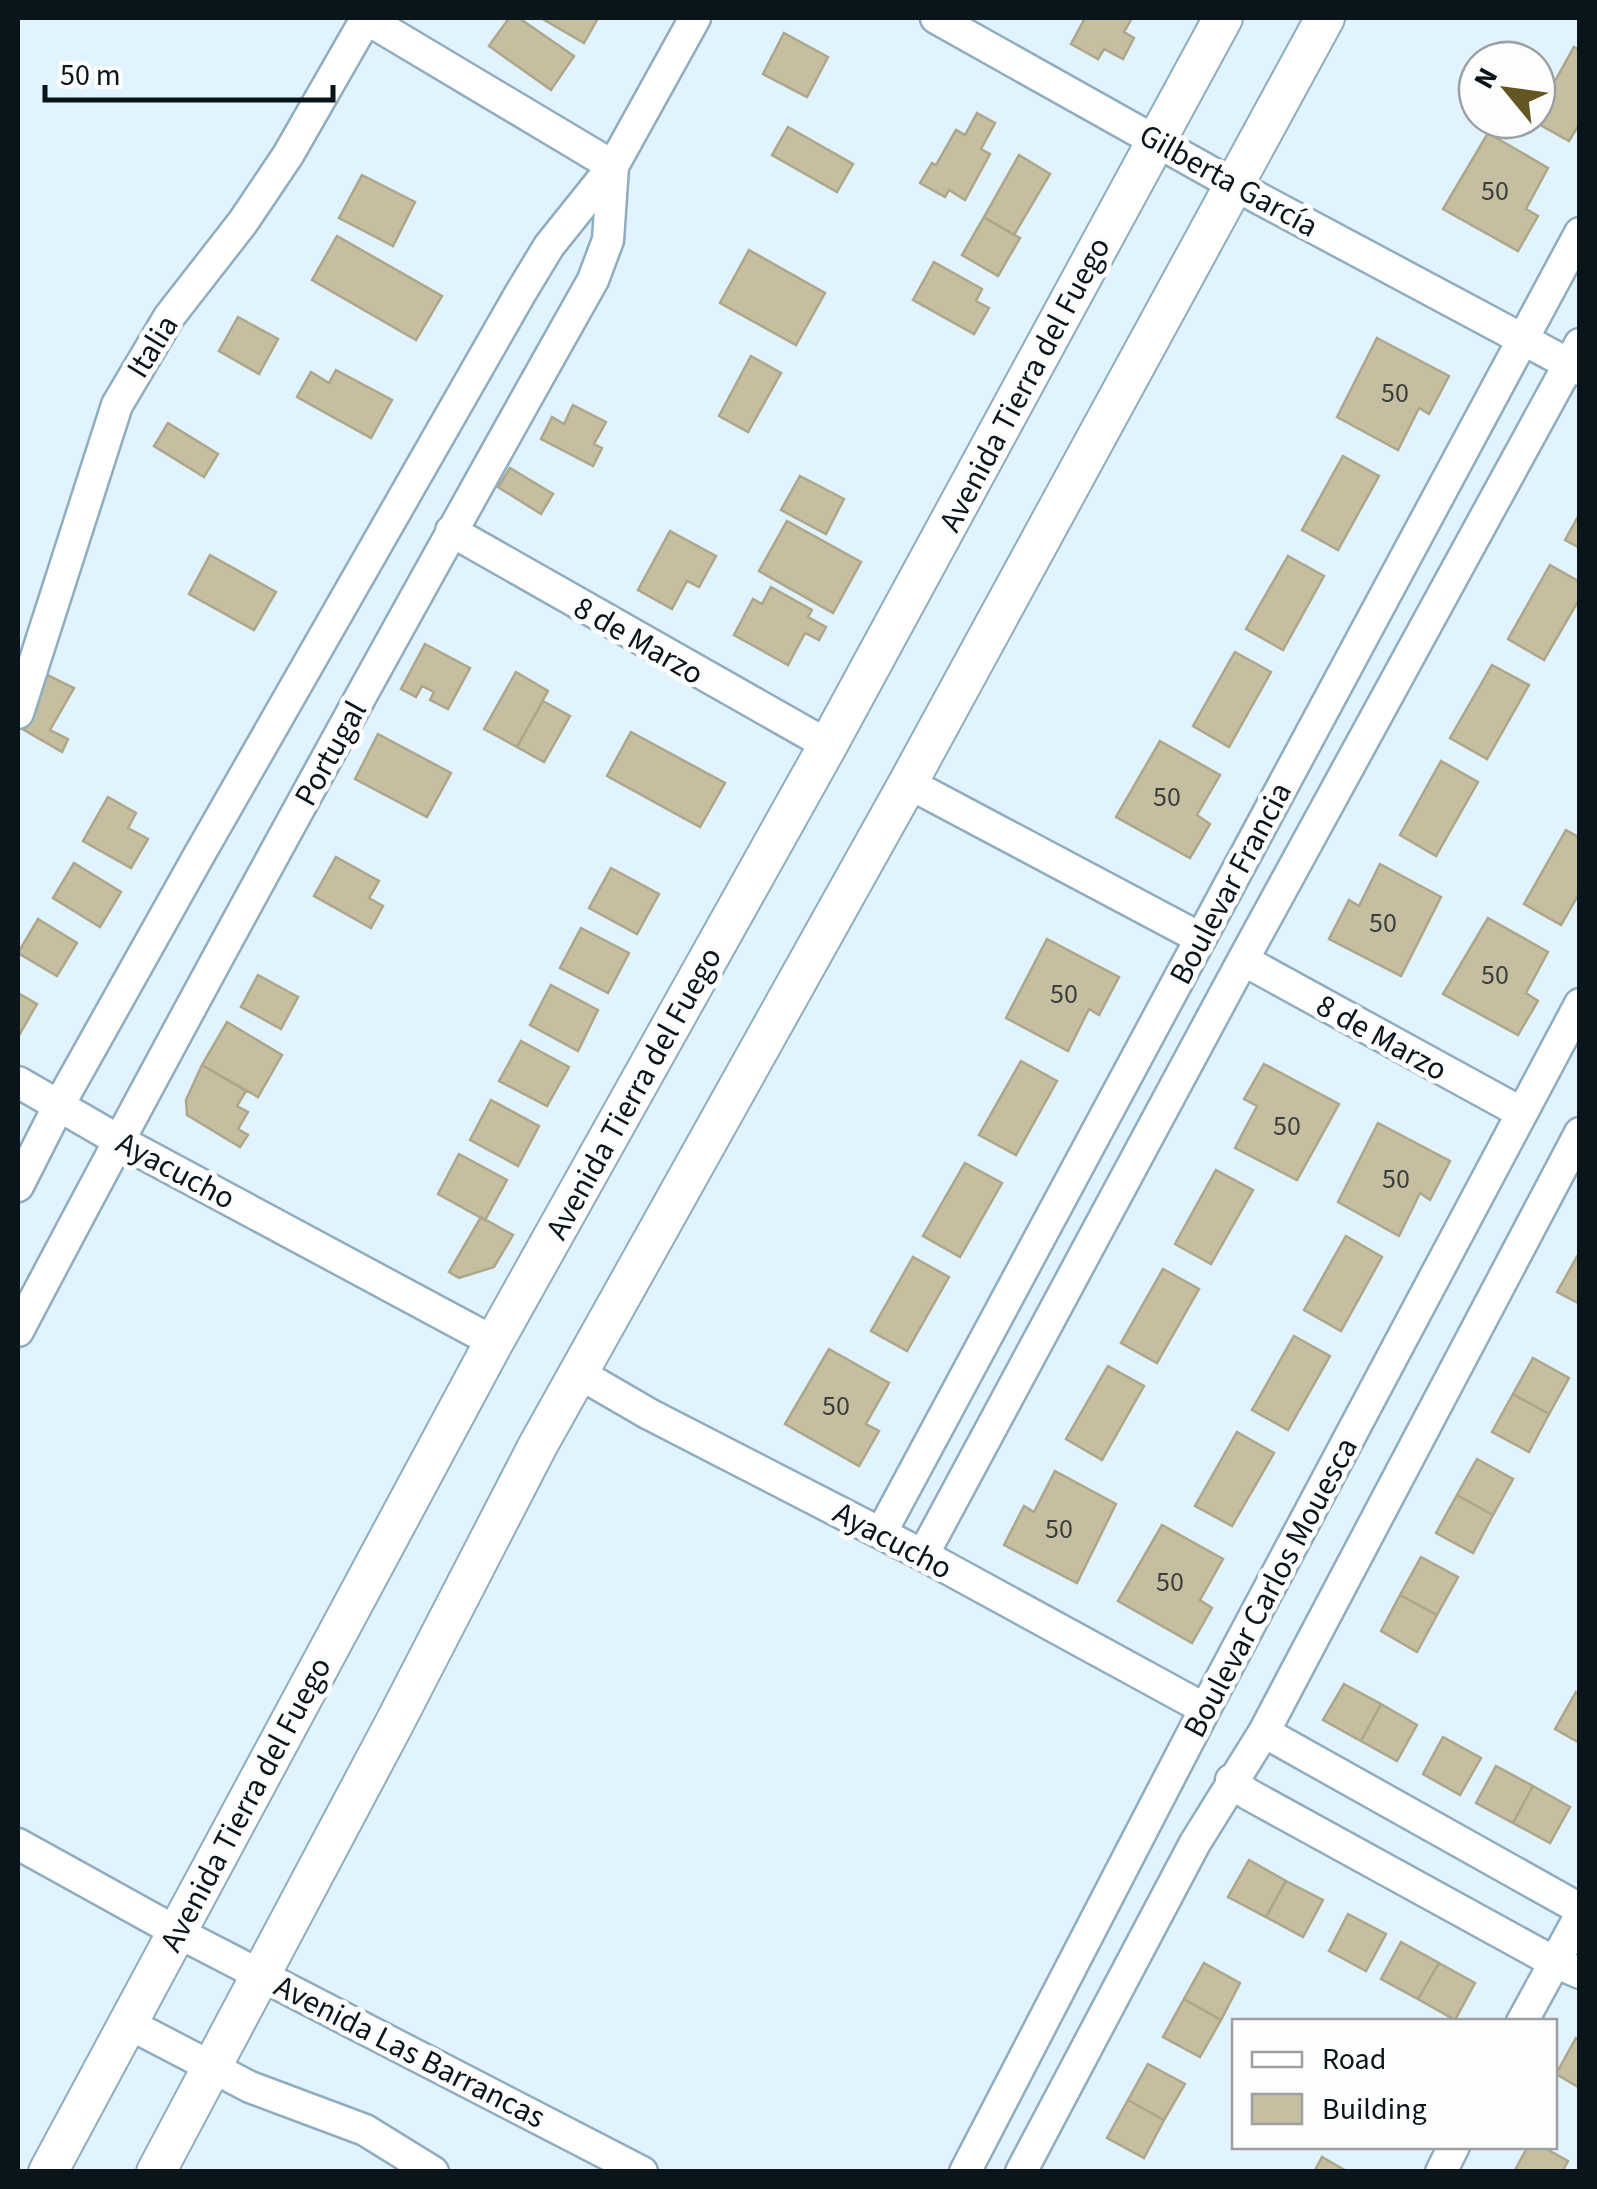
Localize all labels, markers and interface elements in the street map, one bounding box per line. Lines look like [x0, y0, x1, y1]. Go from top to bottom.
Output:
scale bar [45, 40, 332, 102]
north arrow [1457, 40, 1557, 140]
text: 50 m [60, 54, 121, 97]
text: N [1464, 61, 1508, 96]
street label: Gilberta García [1131, 113, 1326, 249]
house number: 50 [1481, 171, 1509, 211]
street label: Avenida Tierra del Fuego [928, 229, 1122, 540]
street label: Italia [116, 306, 190, 387]
house number: 50 [1381, 373, 1409, 413]
street label: 8 de Marzo [565, 585, 712, 697]
street label: Portugal [283, 693, 379, 814]
street label: Boulevar Francia [1158, 774, 1304, 993]
house number: 50 [1153, 777, 1181, 817]
house number: 50 [1369, 903, 1397, 943]
street label: Avenida Tierra del Fuego [534, 939, 733, 1248]
house number: 50 [1481, 955, 1509, 995]
house number: 50 [1050, 974, 1078, 1014]
street label: 8 de Marzo [1308, 983, 1455, 1093]
house number: 50 [1273, 1106, 1301, 1146]
street label: Ayacucho [108, 1120, 243, 1221]
house number: 50 [1382, 1159, 1410, 1199]
house number: 50 [822, 1386, 850, 1426]
street label: Boulevar Carlos Mouesca [1172, 1429, 1370, 1746]
street label: Ayacucho [825, 1490, 960, 1591]
house number: 50 [1045, 1509, 1073, 1549]
house number: 50 [1156, 1562, 1184, 1602]
street label: Avenida Tierra del Fuego [149, 1649, 343, 1960]
street label: Avenida Las Barrancas [266, 1964, 553, 2140]
legend [1232, 2019, 1557, 2149]
text: Road [1322, 2038, 1386, 2081]
text: Building [1322, 2088, 1427, 2131]

